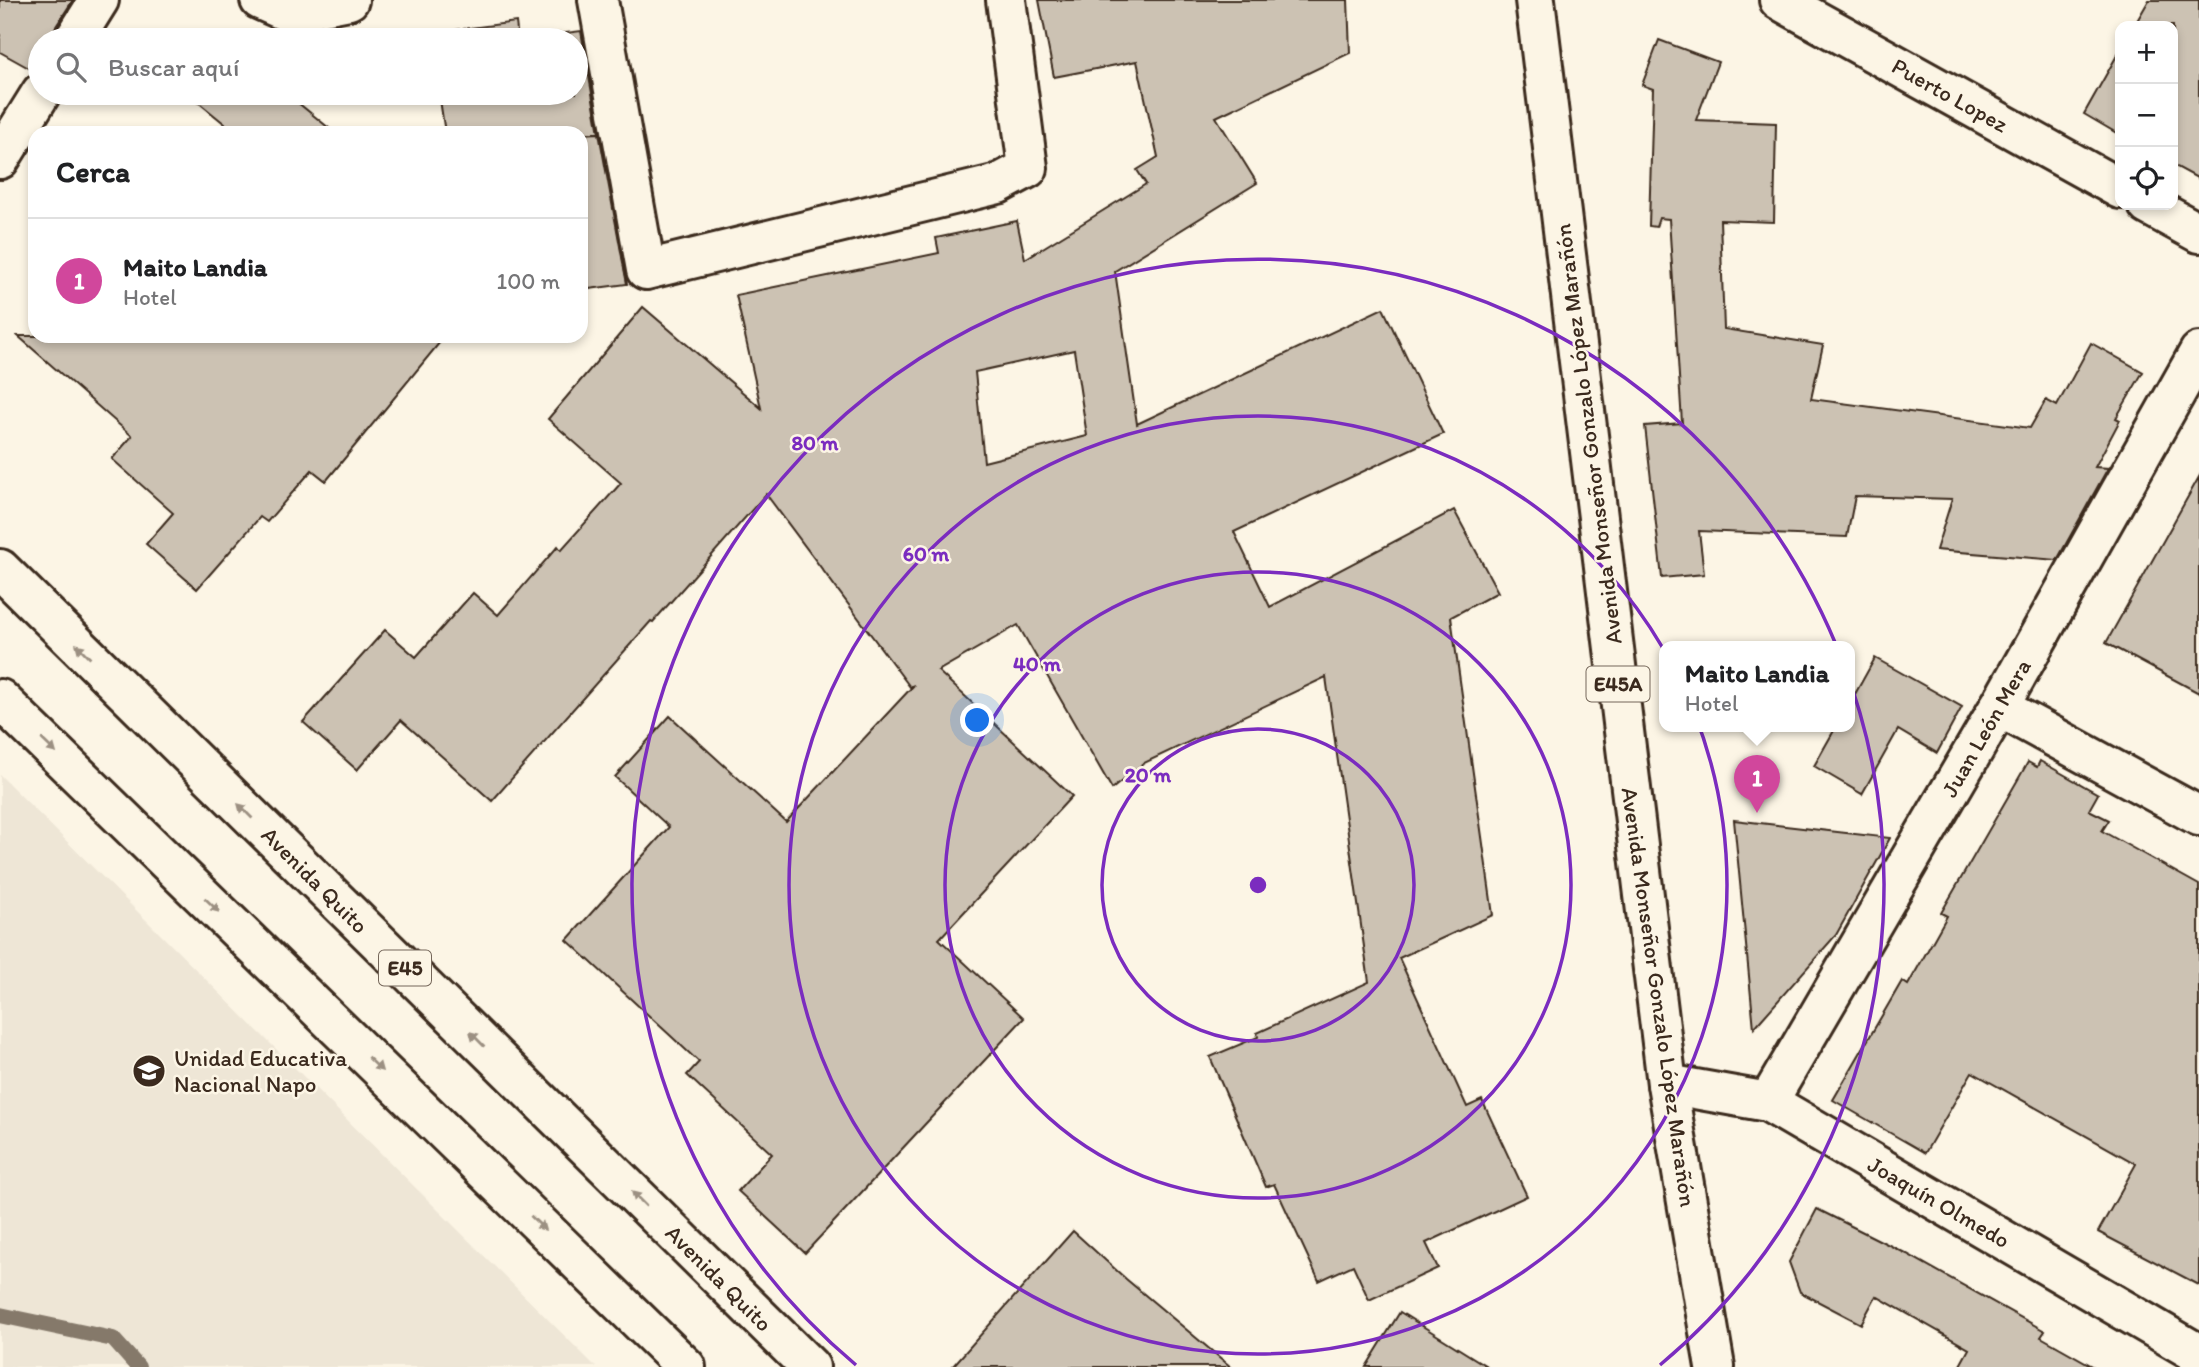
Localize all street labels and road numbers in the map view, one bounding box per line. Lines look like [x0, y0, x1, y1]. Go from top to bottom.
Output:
street label: Puerto Lopez [1887, 52, 2013, 139]
street label: Avenida Monseñor Gonzalo López Marañón [1548, 222, 1628, 646]
street label: Juan León Mera [1935, 654, 2037, 802]
road number: E45A [1586, 666, 1650, 702]
street label: Avenida Monseñor Gonzalo López Marañón [1616, 785, 1702, 1209]
street label: Avenida Quito [256, 821, 374, 939]
road number: E45 [379, 950, 431, 986]
street label: Joaquín Olmedo [1863, 1150, 2015, 1254]
street label: Avenida Quito [660, 1219, 778, 1337]

